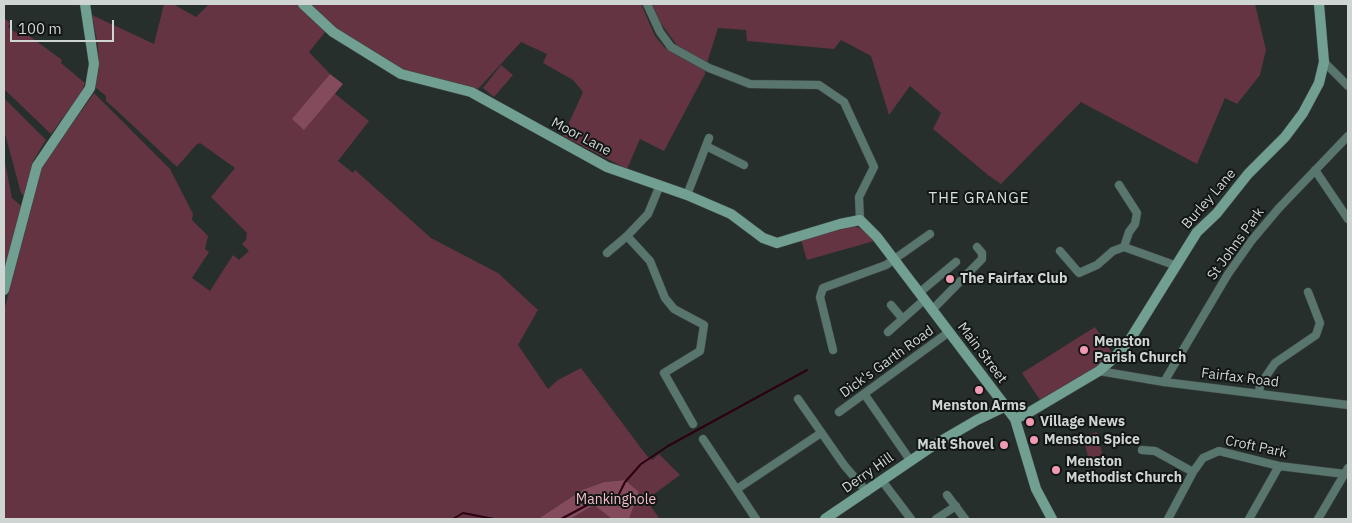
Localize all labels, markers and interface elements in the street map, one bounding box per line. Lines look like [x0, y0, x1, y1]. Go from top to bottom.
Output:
scale bar [12, 10, 116, 42]
text: 100 m [18, 19, 62, 38]
street label: Moor Lane [548, 114, 614, 160]
street label: Burley Lane [1178, 166, 1240, 232]
district label: THE GRANGE [927, 190, 1031, 208]
street label: St Johns Park [1204, 204, 1268, 284]
place label: The Fairfax Club [960, 271, 1067, 287]
marker: The Fairfax Club [944, 273, 956, 285]
street label: Main Street [954, 319, 1010, 387]
street label: Dick's Garth Road [837, 322, 937, 402]
place label: Menston Parish Church [1094, 334, 1186, 367]
marker: Menston Parish Church [1078, 344, 1090, 356]
street label: Fairfax Road [1200, 365, 1280, 391]
marker: Menston Arms [973, 384, 985, 396]
place label: Menston Arms [932, 398, 1026, 414]
place label: Village News [1040, 414, 1125, 430]
marker: Village News [1024, 416, 1036, 428]
place label: Menston Spice [1044, 432, 1140, 448]
street label: Croft Park [1224, 432, 1288, 462]
marker: Menston Spice [1028, 434, 1040, 446]
place label: Malt Shovel [917, 437, 994, 453]
marker: Malt Shovel [998, 439, 1010, 451]
street label: Derry Hill [839, 449, 897, 497]
place label: Menston Methodist Church [1066, 454, 1182, 487]
marker: Menston Methodist Church [1050, 464, 1062, 476]
park label: Mankinghole [576, 492, 656, 508]

